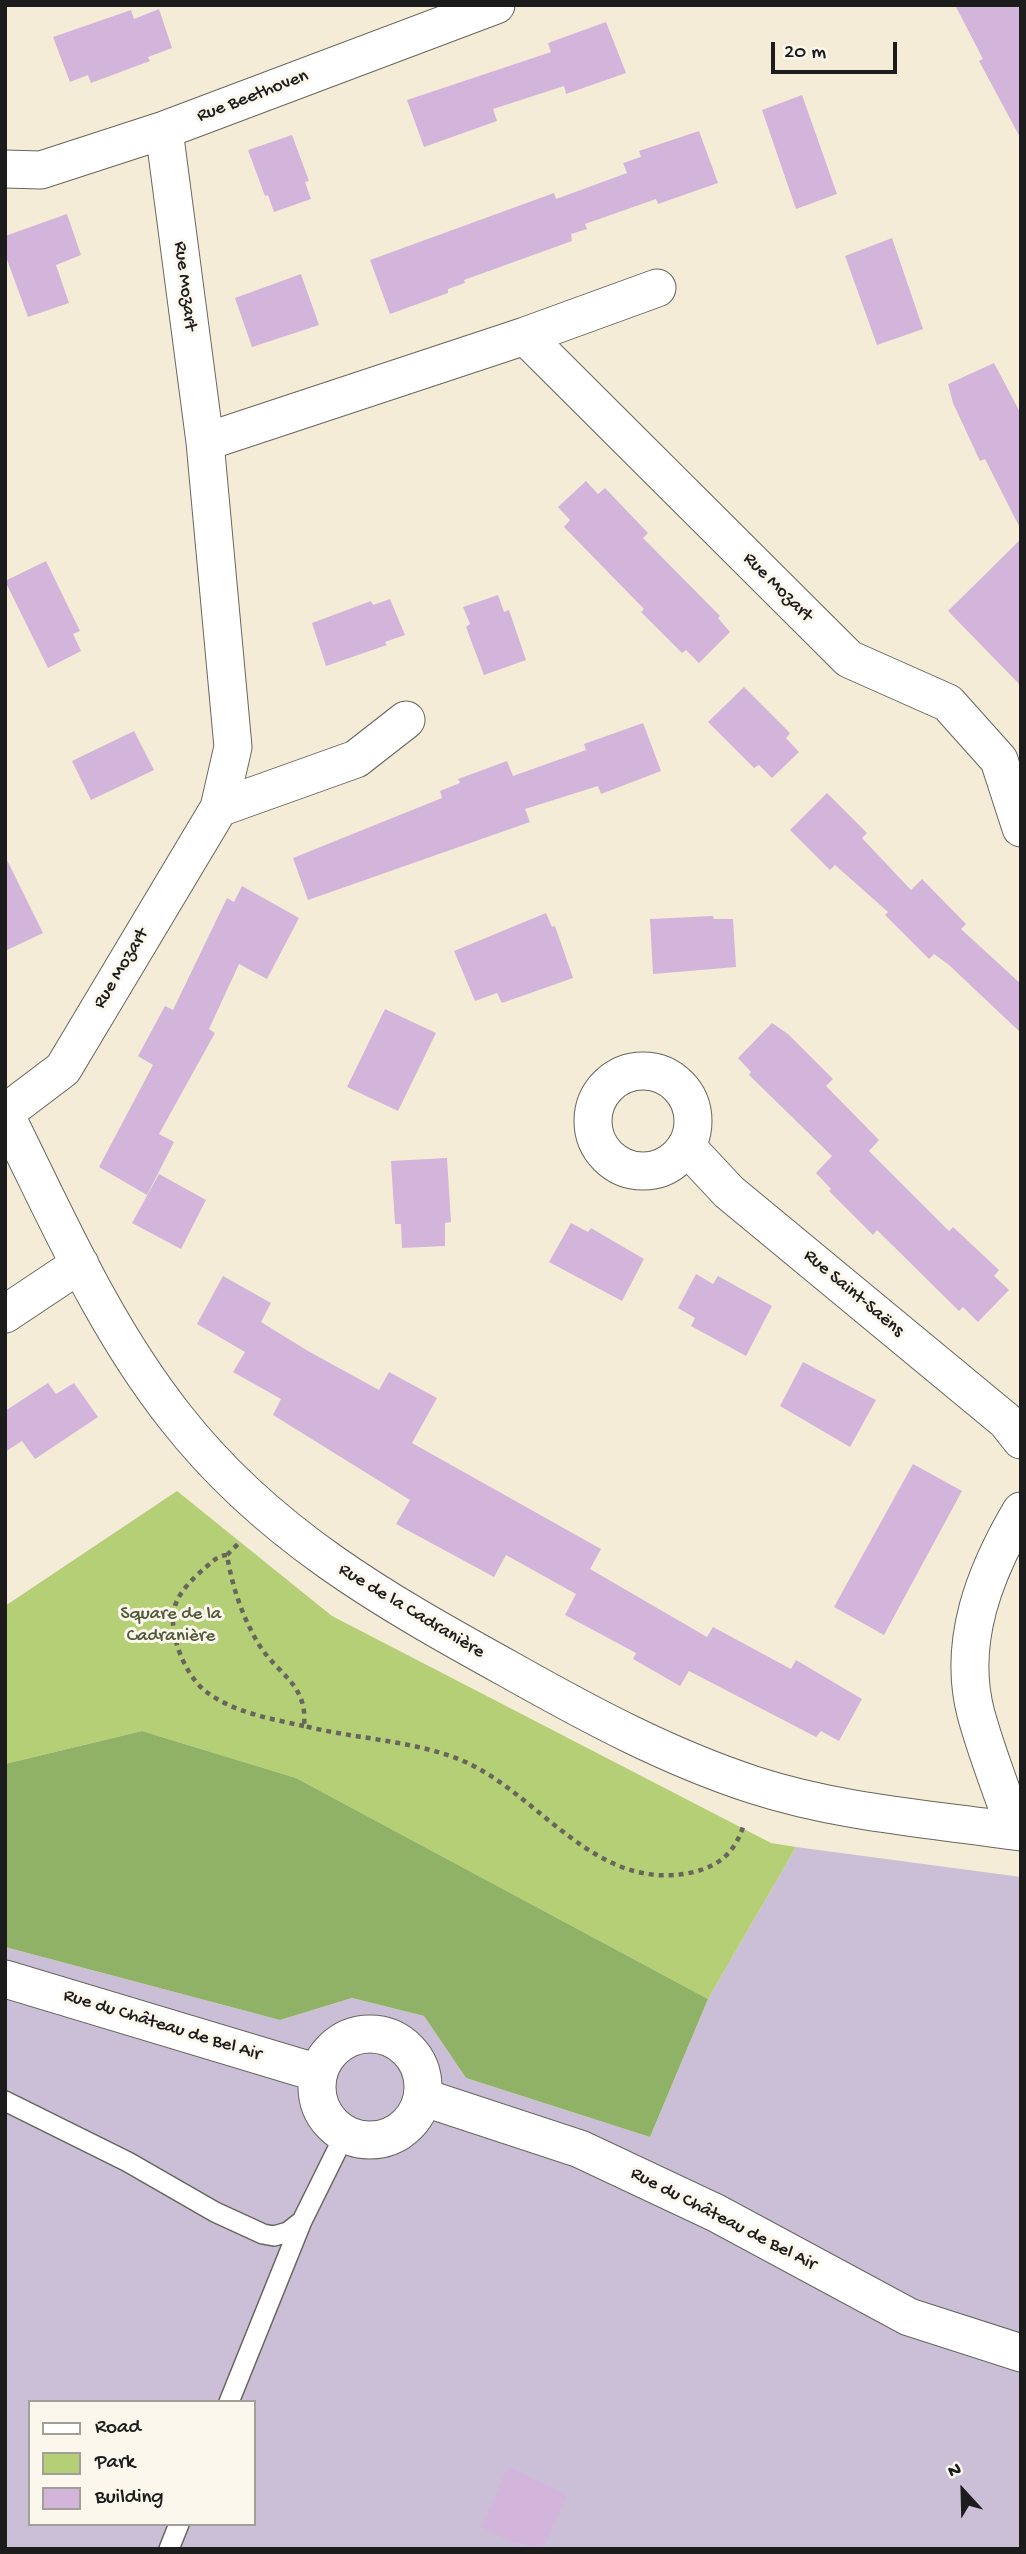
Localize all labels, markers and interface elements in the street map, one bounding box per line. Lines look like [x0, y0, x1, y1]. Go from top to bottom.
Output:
scale bar [774, 28, 900, 72]
text: 20 m [784, 41, 826, 66]
street label: Rue Beethoven [194, 65, 312, 129]
street label: Rue Mozart [167, 240, 201, 332]
street label: Rue Mozart [737, 548, 817, 628]
street label: Rue Mozart [89, 925, 155, 1013]
street label: Rue Saint-Saëns [798, 1245, 908, 1343]
street label: Rue de la Cadranière [334, 1559, 488, 1665]
park label: Square de la Cadranière [121, 1604, 221, 1648]
street label: Rue du Château de Bel Air [60, 1985, 264, 2067]
street label: Rue du Château de Bel Air [626, 2163, 820, 2277]
legend [28, 2400, 256, 2526]
text: Road [95, 2416, 141, 2441]
text: Park [95, 2451, 135, 2476]
north arrow [928, 2456, 998, 2526]
text: N [945, 2458, 965, 2484]
text: Building [95, 2486, 164, 2511]

